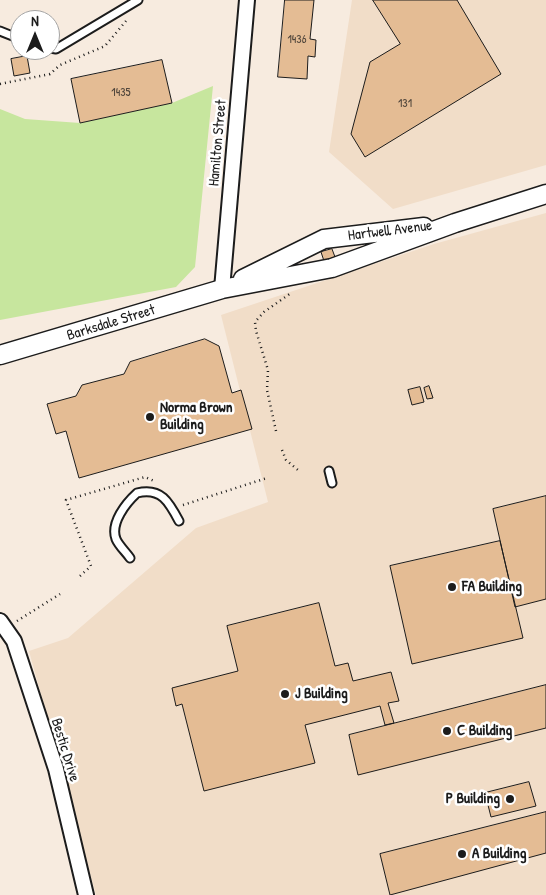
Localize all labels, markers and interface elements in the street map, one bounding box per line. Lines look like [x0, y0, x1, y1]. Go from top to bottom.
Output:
north arrow [10, 10, 60, 60]
text: N [31, 11, 39, 30]
house number: 1436 [287, 33, 307, 47]
house number: 1435 [111, 86, 131, 100]
house number: 131 [398, 97, 412, 111]
street label: Hamilton Street [205, 99, 231, 187]
street label: Hartwell Avenue [347, 217, 433, 245]
street label: Barksdale Street [65, 301, 157, 345]
place label: Norma Brown Building [160, 399, 232, 434]
marker: Norma Brown Building [144, 411, 156, 423]
place label: FA Building [462, 578, 522, 596]
marker: FA Building [446, 581, 458, 593]
place label: J Building [295, 685, 348, 703]
marker: J Building [279, 688, 291, 700]
street label: Bestic Drive [47, 716, 83, 784]
place label: C Building [457, 722, 512, 740]
marker: C Building [441, 725, 453, 737]
place label: P Building [446, 790, 500, 808]
marker: P Building [504, 793, 516, 805]
place label: A Building [472, 845, 526, 863]
marker: A Building [456, 848, 468, 860]

